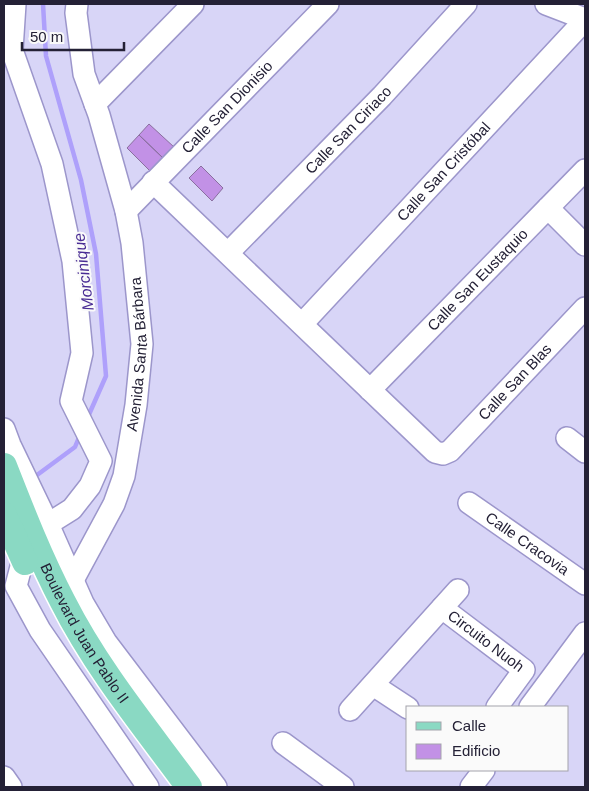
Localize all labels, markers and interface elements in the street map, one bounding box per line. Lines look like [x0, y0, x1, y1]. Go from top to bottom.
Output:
scale bar [22, 20, 125, 52]
text: 50 m [30, 28, 63, 45]
street label: Calle San Dionisio [178, 57, 276, 157]
street label: Calle San Ciriaco [301, 82, 395, 177]
street label: Calle San Cristóbal [393, 119, 493, 224]
street label: Calle San Eustaquio [424, 225, 531, 334]
water label: Morcinique [70, 232, 97, 312]
street label: Avenida Santa Bárbara [123, 276, 150, 433]
street label: Calle San Blas [475, 340, 555, 423]
street label: Calle Cracovia [483, 508, 573, 579]
street label: Boulevard Juan Pablo II [37, 560, 133, 706]
street label: Circuito Nuoh [445, 607, 528, 675]
legend [406, 706, 569, 771]
text: Calle [452, 717, 486, 734]
text: Edificio [452, 742, 500, 759]

